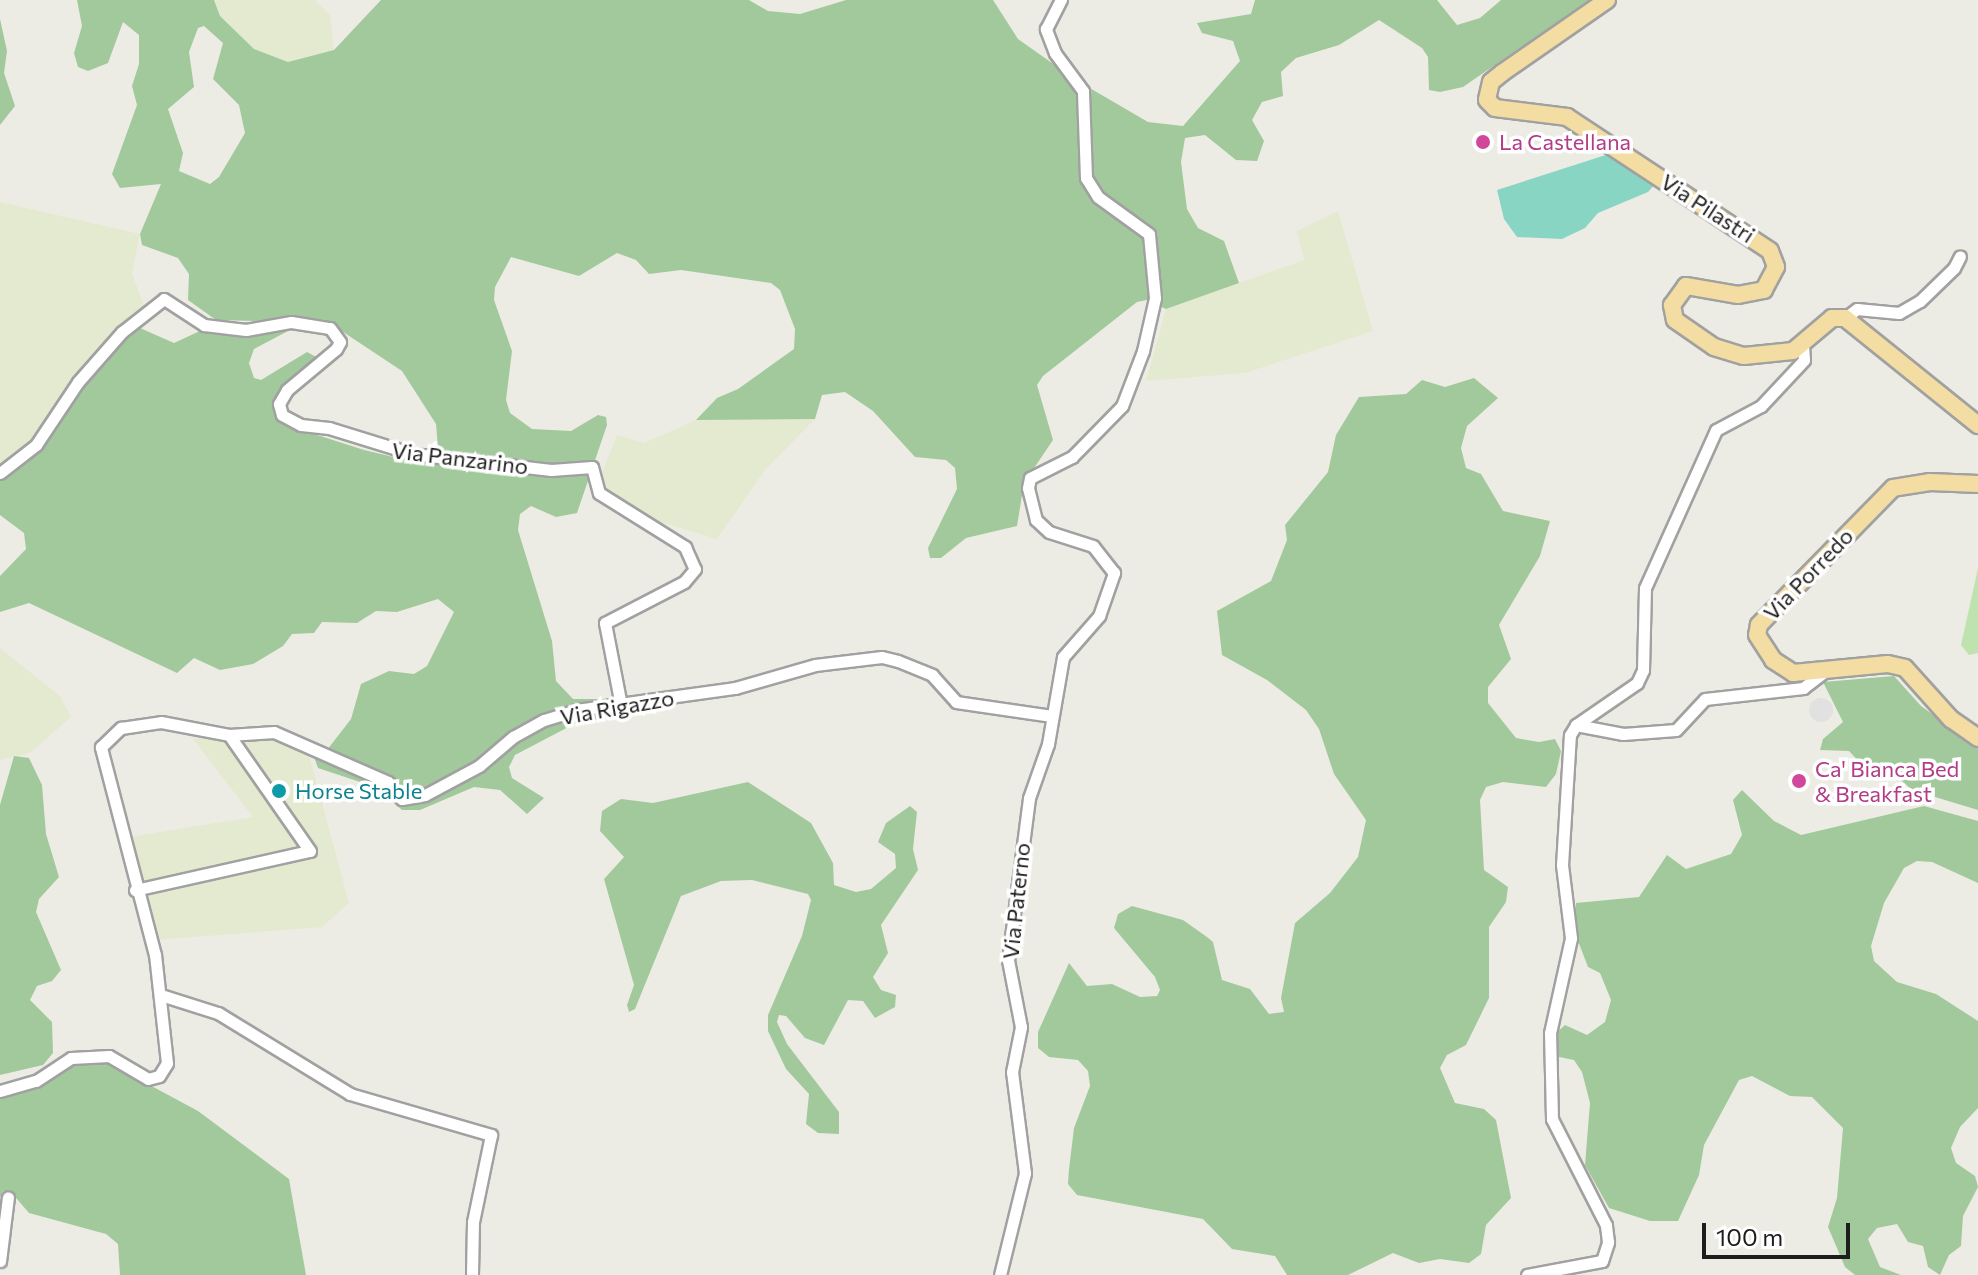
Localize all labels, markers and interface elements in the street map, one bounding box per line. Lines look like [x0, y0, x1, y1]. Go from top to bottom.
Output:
place label: La Castellana [1499, 129, 1631, 155]
marker: La Castellana [1474, 133, 1492, 151]
street label: Via Pilastri [1656, 168, 1760, 248]
street label: Via Panzarino [390, 437, 530, 479]
street label: Via Porredo [1758, 522, 1858, 626]
street label: Via Rigazzo [558, 684, 676, 730]
place label: Ca' Bianca Bed & Breakfast [1815, 755, 1959, 806]
marker: Ca' Bianca Bed & Breakfast [1790, 772, 1808, 790]
place label: Horse Stable [295, 778, 422, 804]
marker: Horse Stable [270, 782, 288, 800]
street label: Via Paterno [997, 842, 1035, 960]
scale bar [1706, 1207, 1854, 1257]
text: 100 m [1716, 1222, 1783, 1251]

